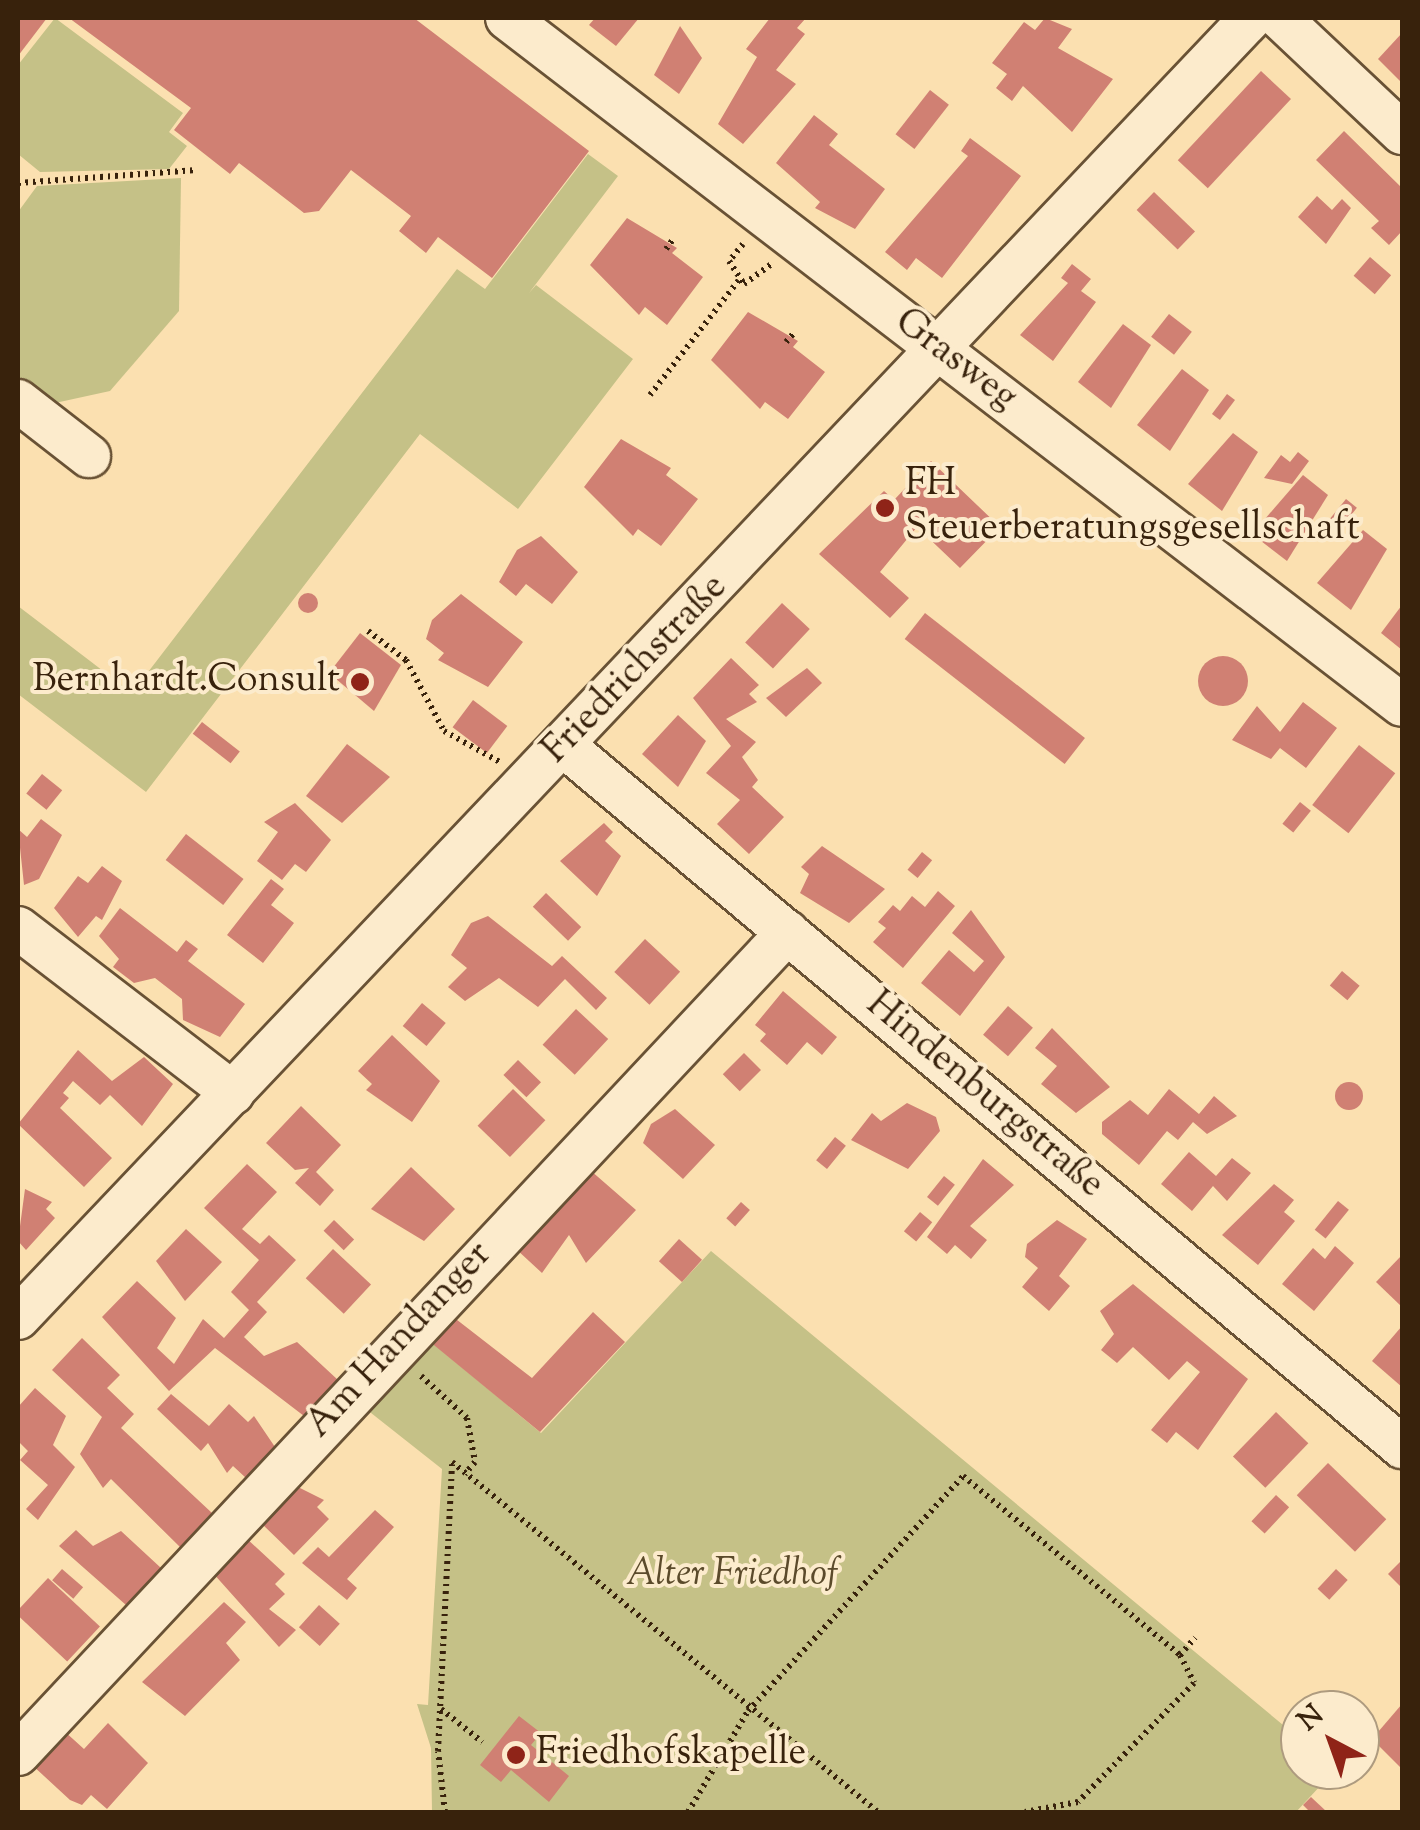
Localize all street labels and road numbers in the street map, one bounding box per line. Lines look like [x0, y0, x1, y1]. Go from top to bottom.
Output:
street label: Grasweg [885, 300, 1025, 422]
street label: Friedrichstraße [534, 566, 738, 774]
street label: Hindenburgstraße [856, 983, 1112, 1209]
street label: Am Handanger [298, 1234, 502, 1448]

